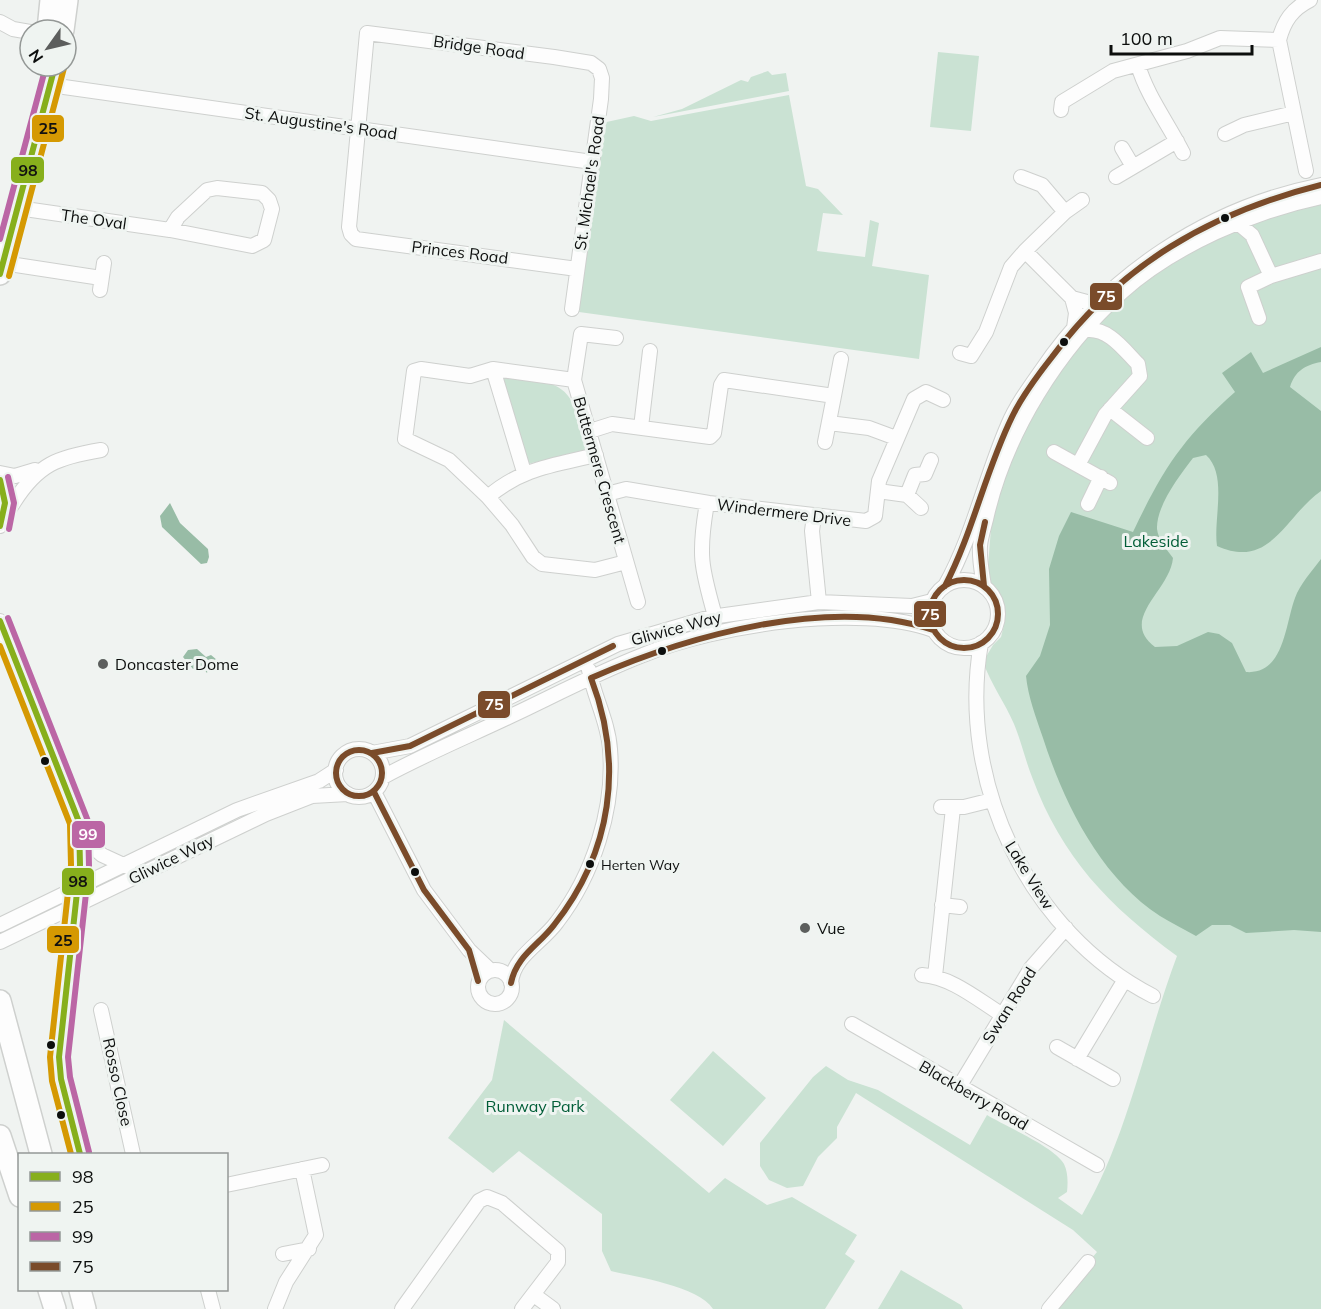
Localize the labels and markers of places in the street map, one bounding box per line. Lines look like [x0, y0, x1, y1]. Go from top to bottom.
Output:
unlabelled marker [1219, 212, 1231, 224]
unlabelled marker [1058, 336, 1070, 348]
unlabelled marker [656, 645, 668, 657]
place label: Doncaster Dome [115, 654, 239, 674]
marker: Doncaster Dome [96, 657, 110, 671]
unlabelled marker [39, 755, 51, 767]
place label: Herten Way [601, 856, 680, 874]
marker: Herten Way [584, 858, 596, 870]
unlabelled marker [409, 866, 421, 878]
place label: Vue [817, 918, 845, 938]
marker: Vue [798, 921, 812, 935]
unlabelled marker [45, 1039, 57, 1051]
unlabelled marker [55, 1109, 67, 1121]

